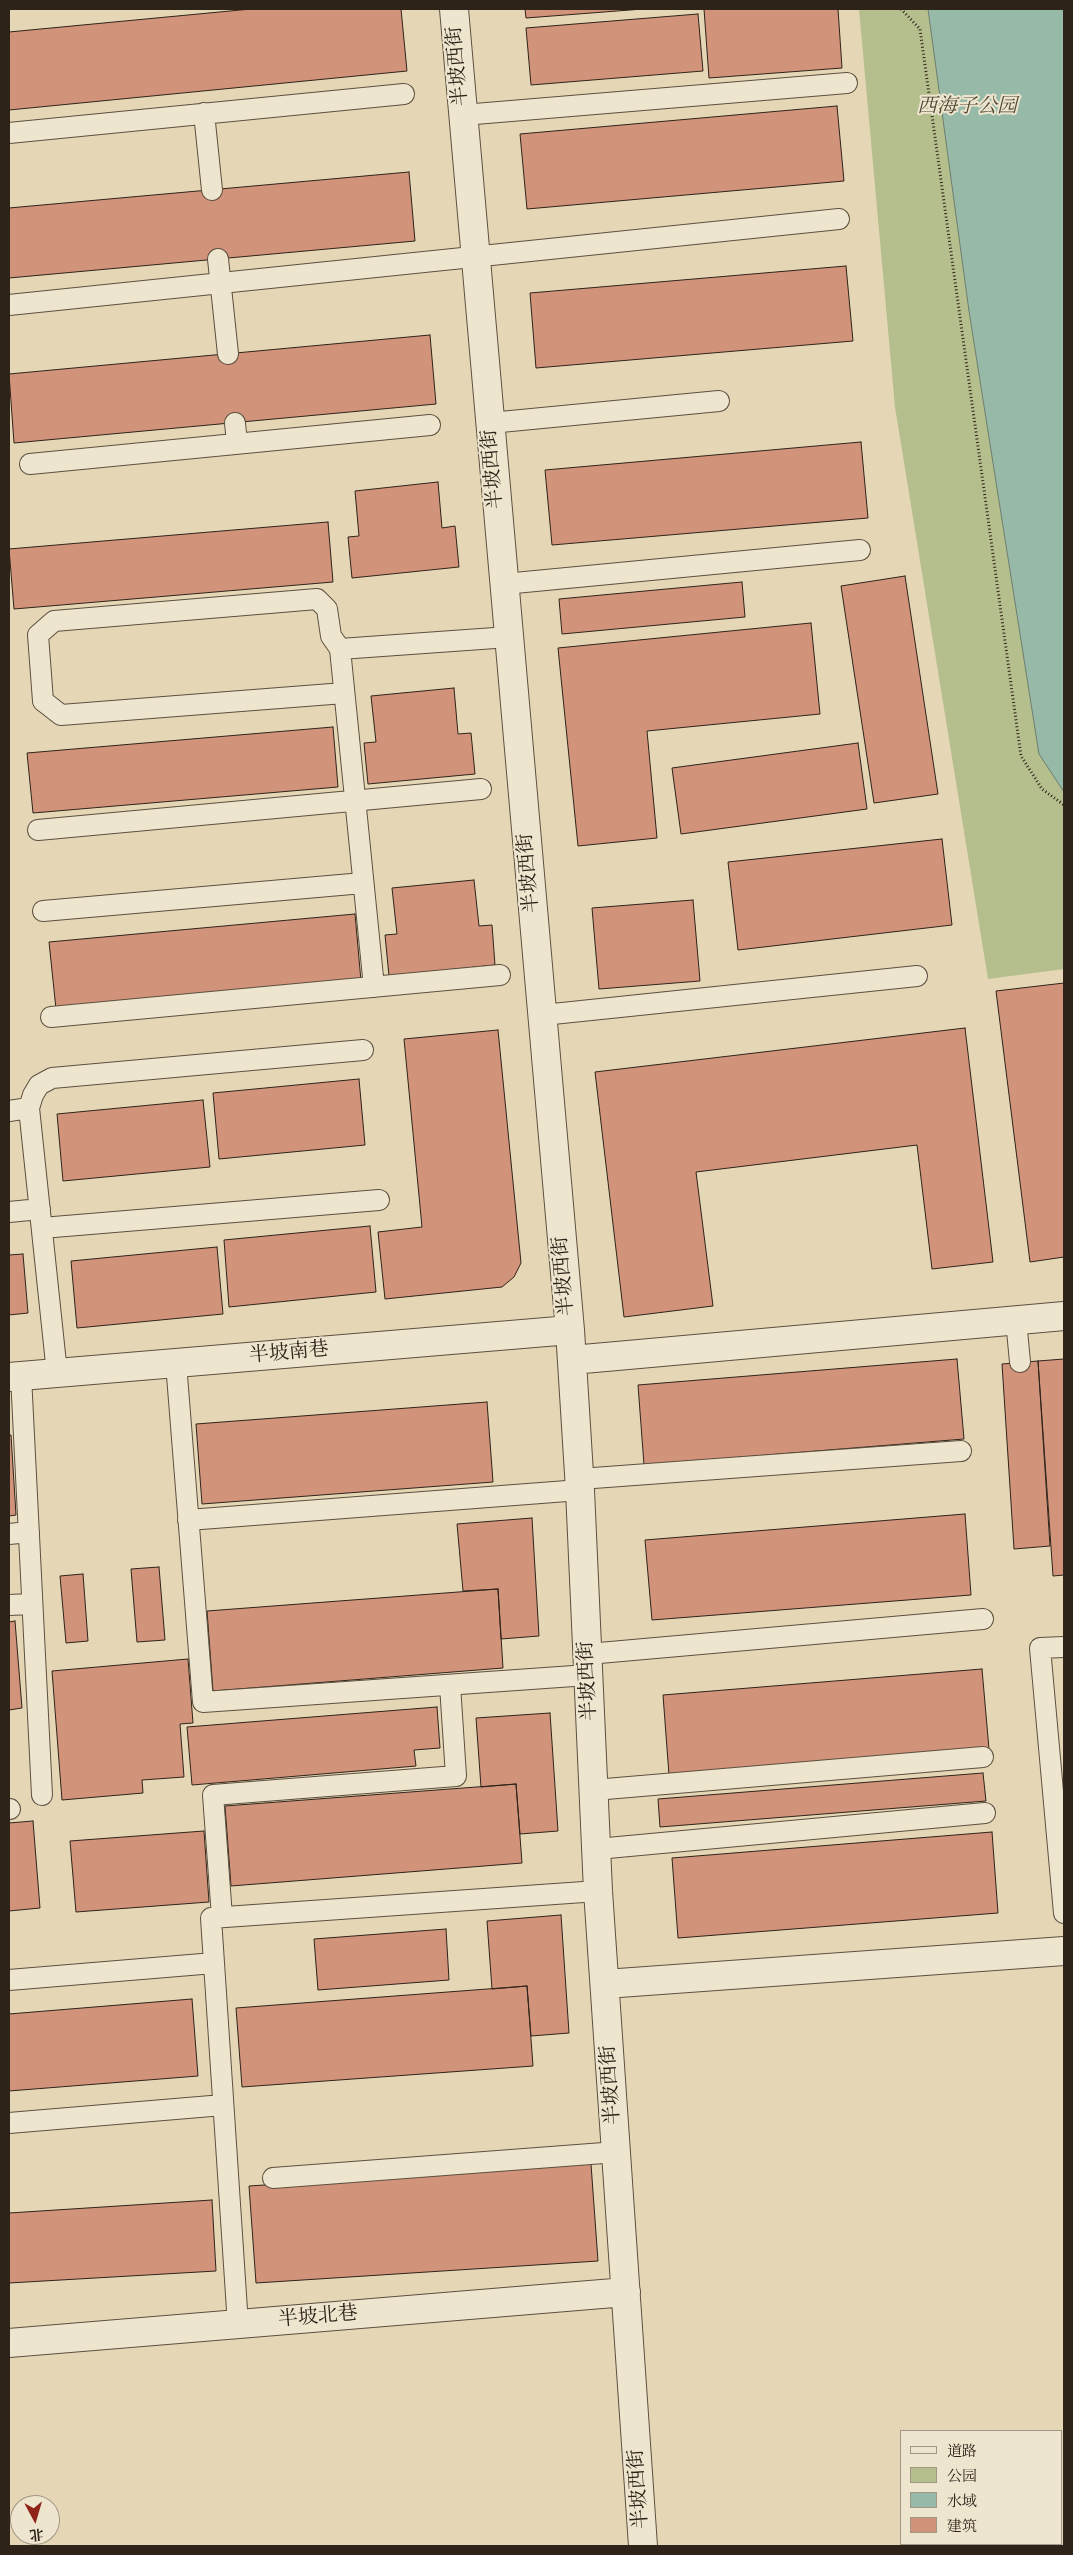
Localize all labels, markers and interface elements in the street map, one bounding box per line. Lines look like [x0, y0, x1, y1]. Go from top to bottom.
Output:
street label: 半坡西街 [444, 25, 474, 107]
park label: 西海子公园 [917, 96, 1017, 120]
street label: 半坡西街 [479, 428, 509, 510]
street label: 半坡西街 [515, 832, 545, 914]
street label: 半坡西街 [550, 1235, 580, 1317]
street label: 半坡南巷 [248, 1339, 330, 1369]
street label: 半坡西街 [575, 1640, 603, 1722]
street label: 半坡西街 [597, 2044, 627, 2126]
street label: 半坡北巷 [277, 2303, 359, 2333]
legend [900, 2430, 1063, 2545]
text: 道路 [947, 2442, 977, 2461]
street label: 半坡西街 [625, 2448, 655, 2530]
text: 公园 [947, 2467, 977, 2486]
text: 水域 [947, 2492, 977, 2511]
north arrow [10, 2495, 60, 2545]
text: 建筑 [947, 2517, 977, 2536]
text: 北 [29, 2524, 44, 2544]

